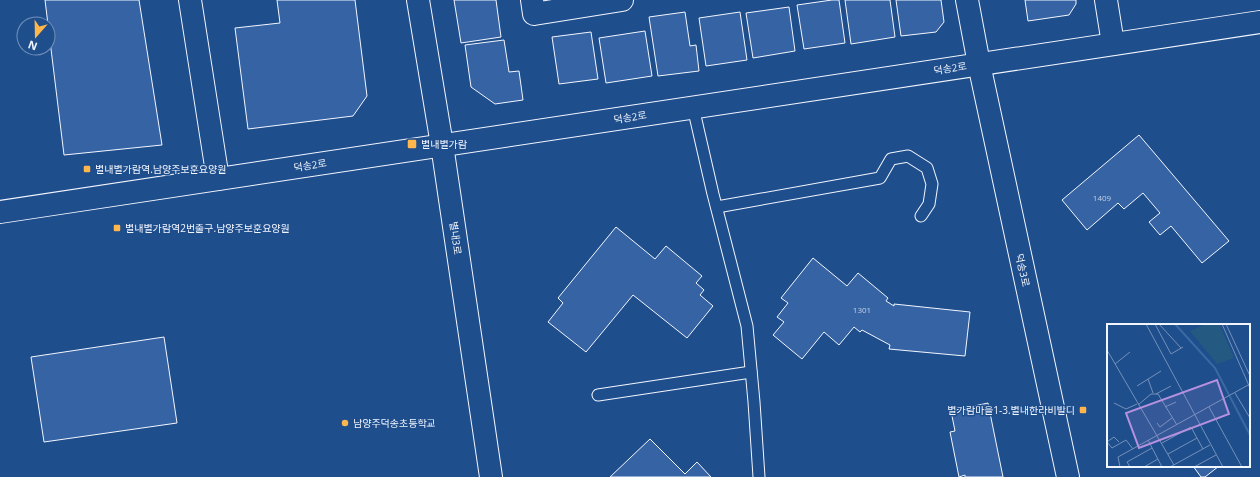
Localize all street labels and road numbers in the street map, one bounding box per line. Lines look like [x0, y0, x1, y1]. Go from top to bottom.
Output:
street label: 덕송2로 [932, 58, 968, 78]
street label: 덕송2로 [612, 107, 648, 127]
street label: 덕송2로 [292, 155, 328, 175]
street label: 별내3로 [447, 221, 465, 255]
street label: 덕송3로 [1013, 252, 1033, 288]

